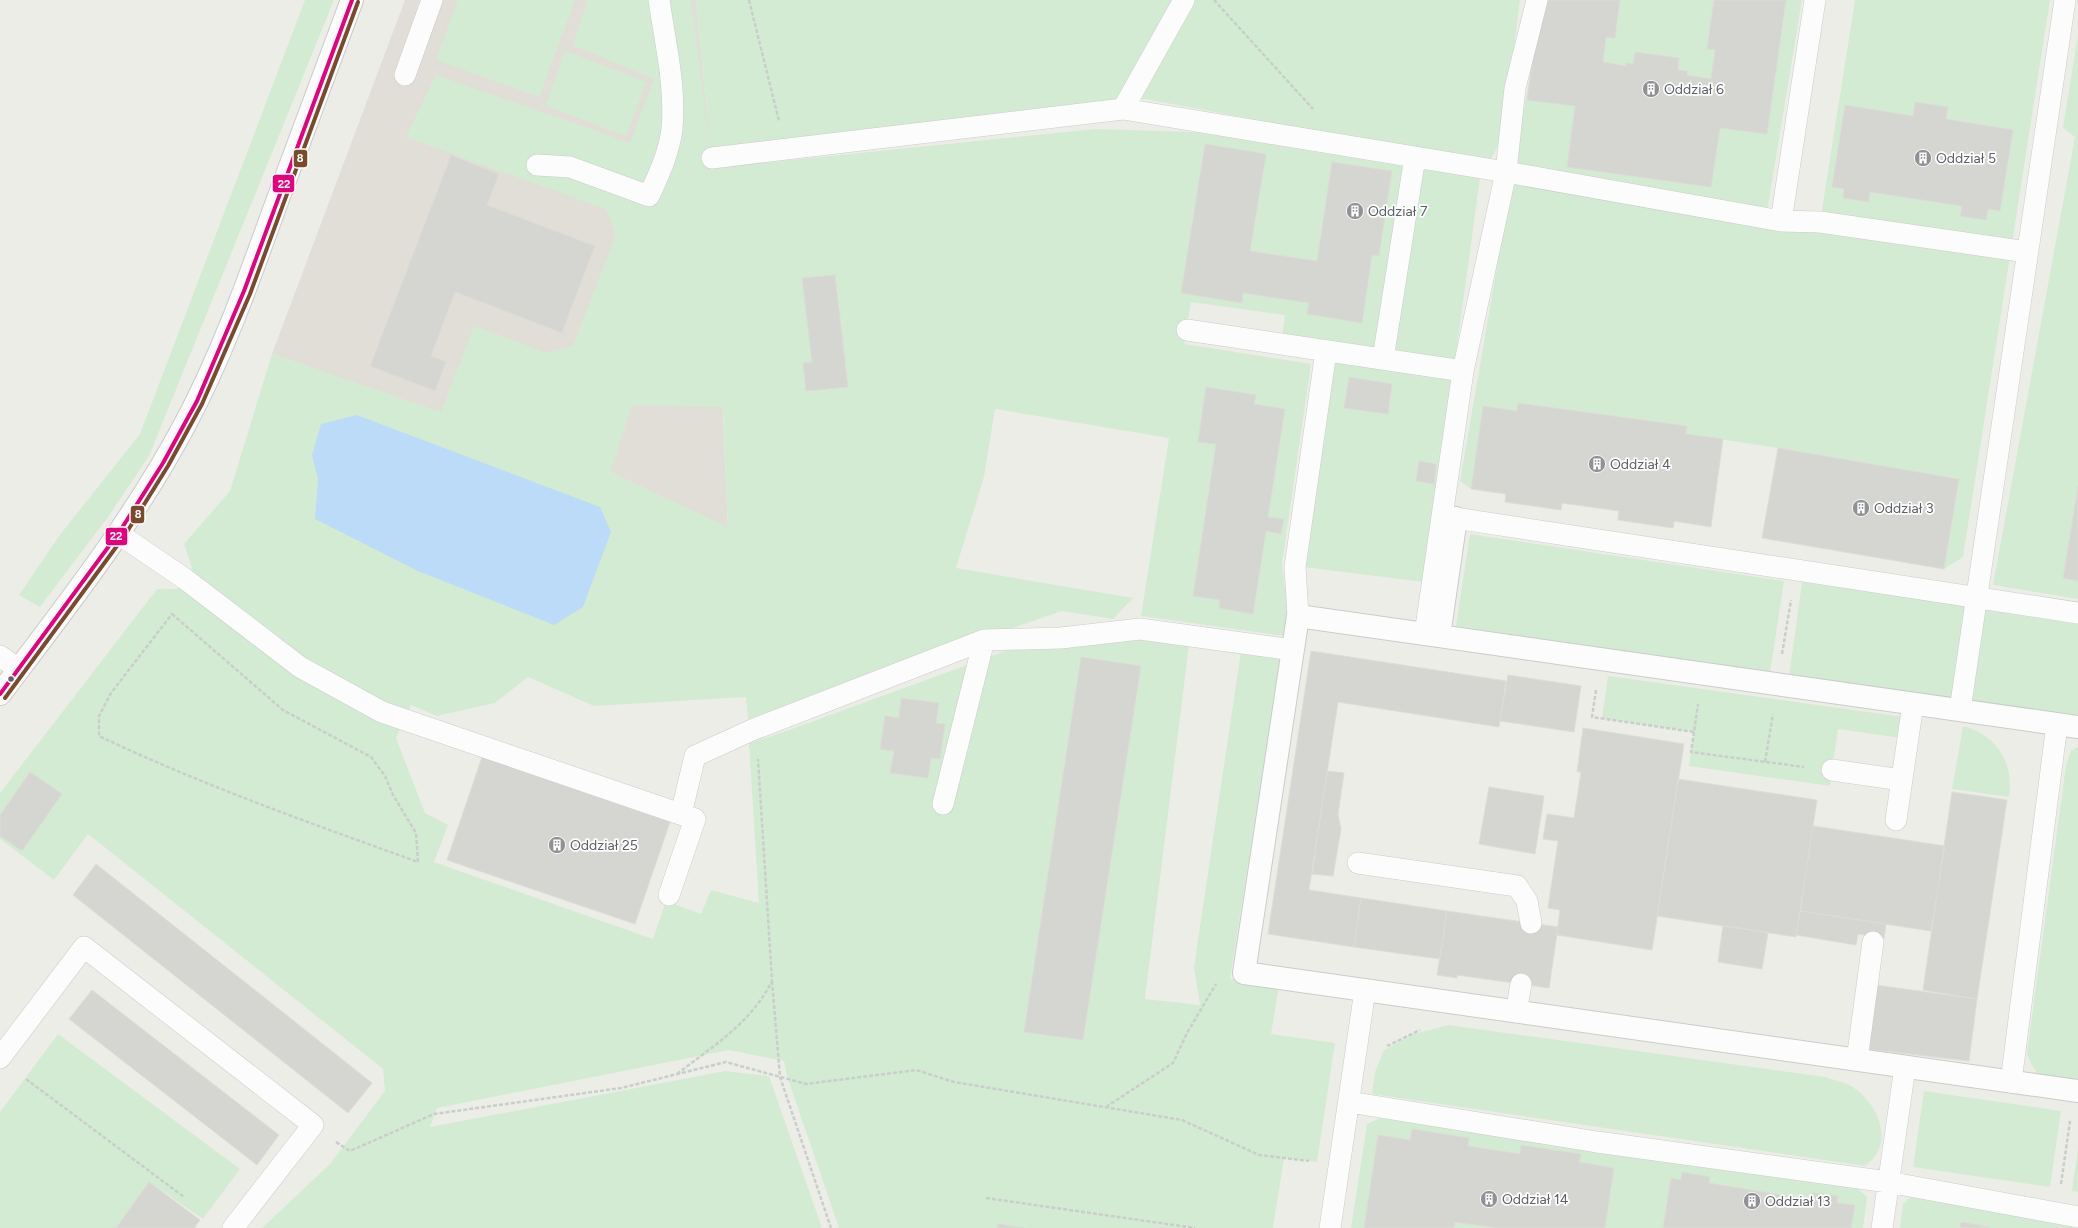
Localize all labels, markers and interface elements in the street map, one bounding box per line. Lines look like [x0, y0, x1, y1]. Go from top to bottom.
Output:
building icon: Oddział 6 [1641, 79, 1661, 99]
place label: Oddział 6 [1664, 81, 1724, 98]
building icon: Oddział 5 [1913, 148, 1933, 168]
line badge: 8 [293, 149, 308, 168]
place label: Oddział 5 [1936, 150, 1996, 167]
text: 8 [297, 152, 304, 165]
line badge: 22 [272, 174, 295, 193]
text: 22 [278, 178, 290, 191]
building icon: Oddział 7 [1345, 201, 1365, 221]
place label: Oddział 7 [1368, 203, 1428, 220]
building icon: Oddział 4 [1587, 454, 1607, 474]
place label: Oddział 4 [1610, 456, 1671, 473]
building icon: Oddział 3 [1851, 498, 1871, 518]
place label: Oddział 3 [1874, 500, 1934, 517]
line badge: 8 [130, 505, 145, 524]
text: 8 [135, 508, 142, 521]
line badge: 22 [105, 527, 128, 546]
text: 22 [110, 530, 122, 543]
unlabelled marker [6, 674, 16, 684]
building icon: Oddział 25 [547, 835, 567, 855]
place label: Oddział 25 [570, 837, 638, 854]
building icon: Oddział 14 [1479, 1189, 1499, 1209]
place label: Oddział 14 [1502, 1191, 1569, 1208]
building icon: Oddział 13 [1742, 1191, 1762, 1211]
place label: Oddział 13 [1765, 1193, 1830, 1210]

